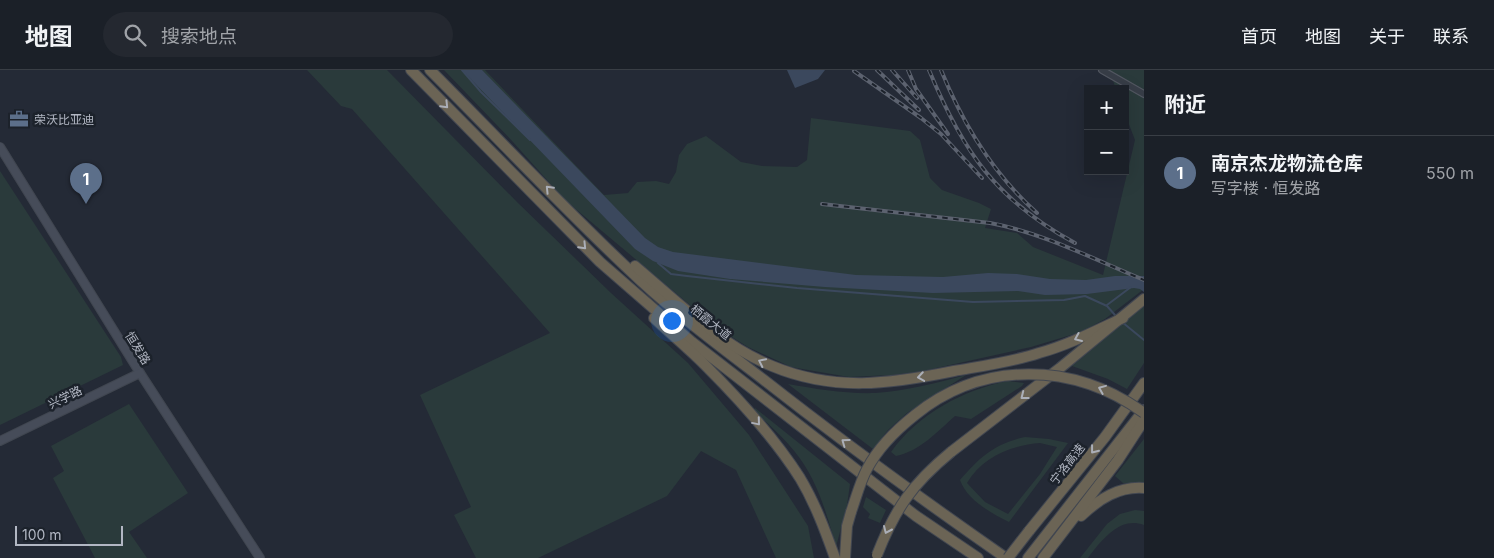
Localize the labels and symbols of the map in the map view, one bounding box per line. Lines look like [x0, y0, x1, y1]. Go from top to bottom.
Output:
one-way arrow [439, 99, 448, 108]
office icon: 荣沃比亚迪 [8, 108, 30, 130]
place label: 荣沃比亚迪 [34, 112, 94, 127]
pin: 1 [70, 163, 102, 204]
one-way arrow [545, 186, 554, 195]
one-way arrow [577, 240, 586, 249]
street label: 栖霞大道 [688, 301, 734, 343]
your location [659, 308, 685, 334]
street label: 恒发路 [122, 329, 154, 367]
one-way arrow [1074, 332, 1083, 343]
one-way arrow [759, 358, 768, 368]
one-way arrow [917, 372, 925, 382]
street label: 兴学路 [46, 382, 84, 412]
one-way arrow [1098, 385, 1107, 396]
one-way arrow [1021, 390, 1030, 399]
one-way arrow [751, 416, 760, 425]
one-way arrow [841, 439, 851, 448]
street label: 宁洛高速 [1046, 440, 1088, 488]
one-way arrow [1091, 444, 1099, 453]
scale bar [15, 523, 122, 546]
one-way arrow [884, 524, 894, 533]

